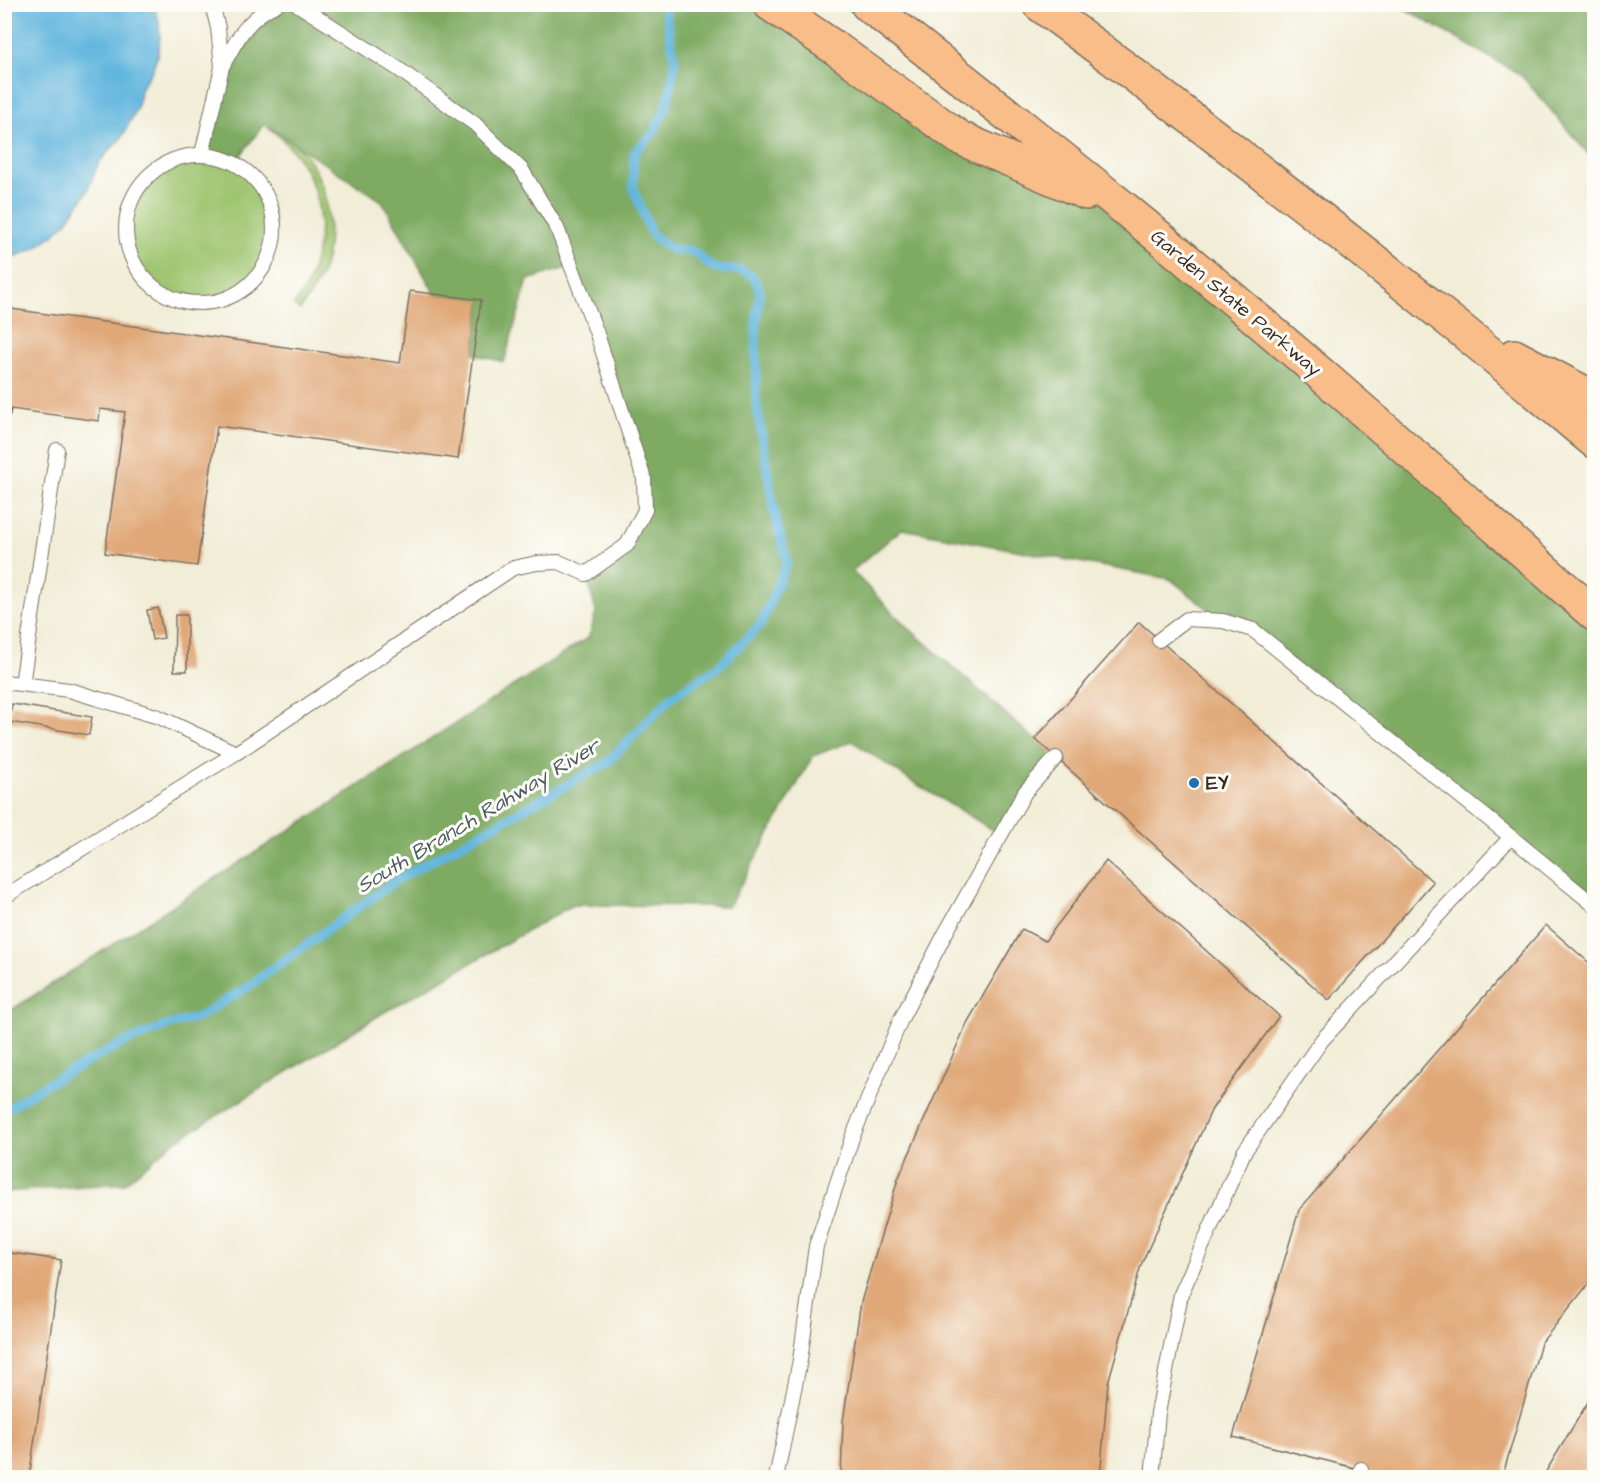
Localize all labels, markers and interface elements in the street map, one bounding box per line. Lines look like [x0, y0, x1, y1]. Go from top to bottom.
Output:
street label: Garden State Parkway [1144, 223, 1328, 384]
water label: South Branch Rahway River [351, 731, 607, 901]
place label: EY [1206, 769, 1229, 797]
marker: EY [1187, 776, 1201, 790]

